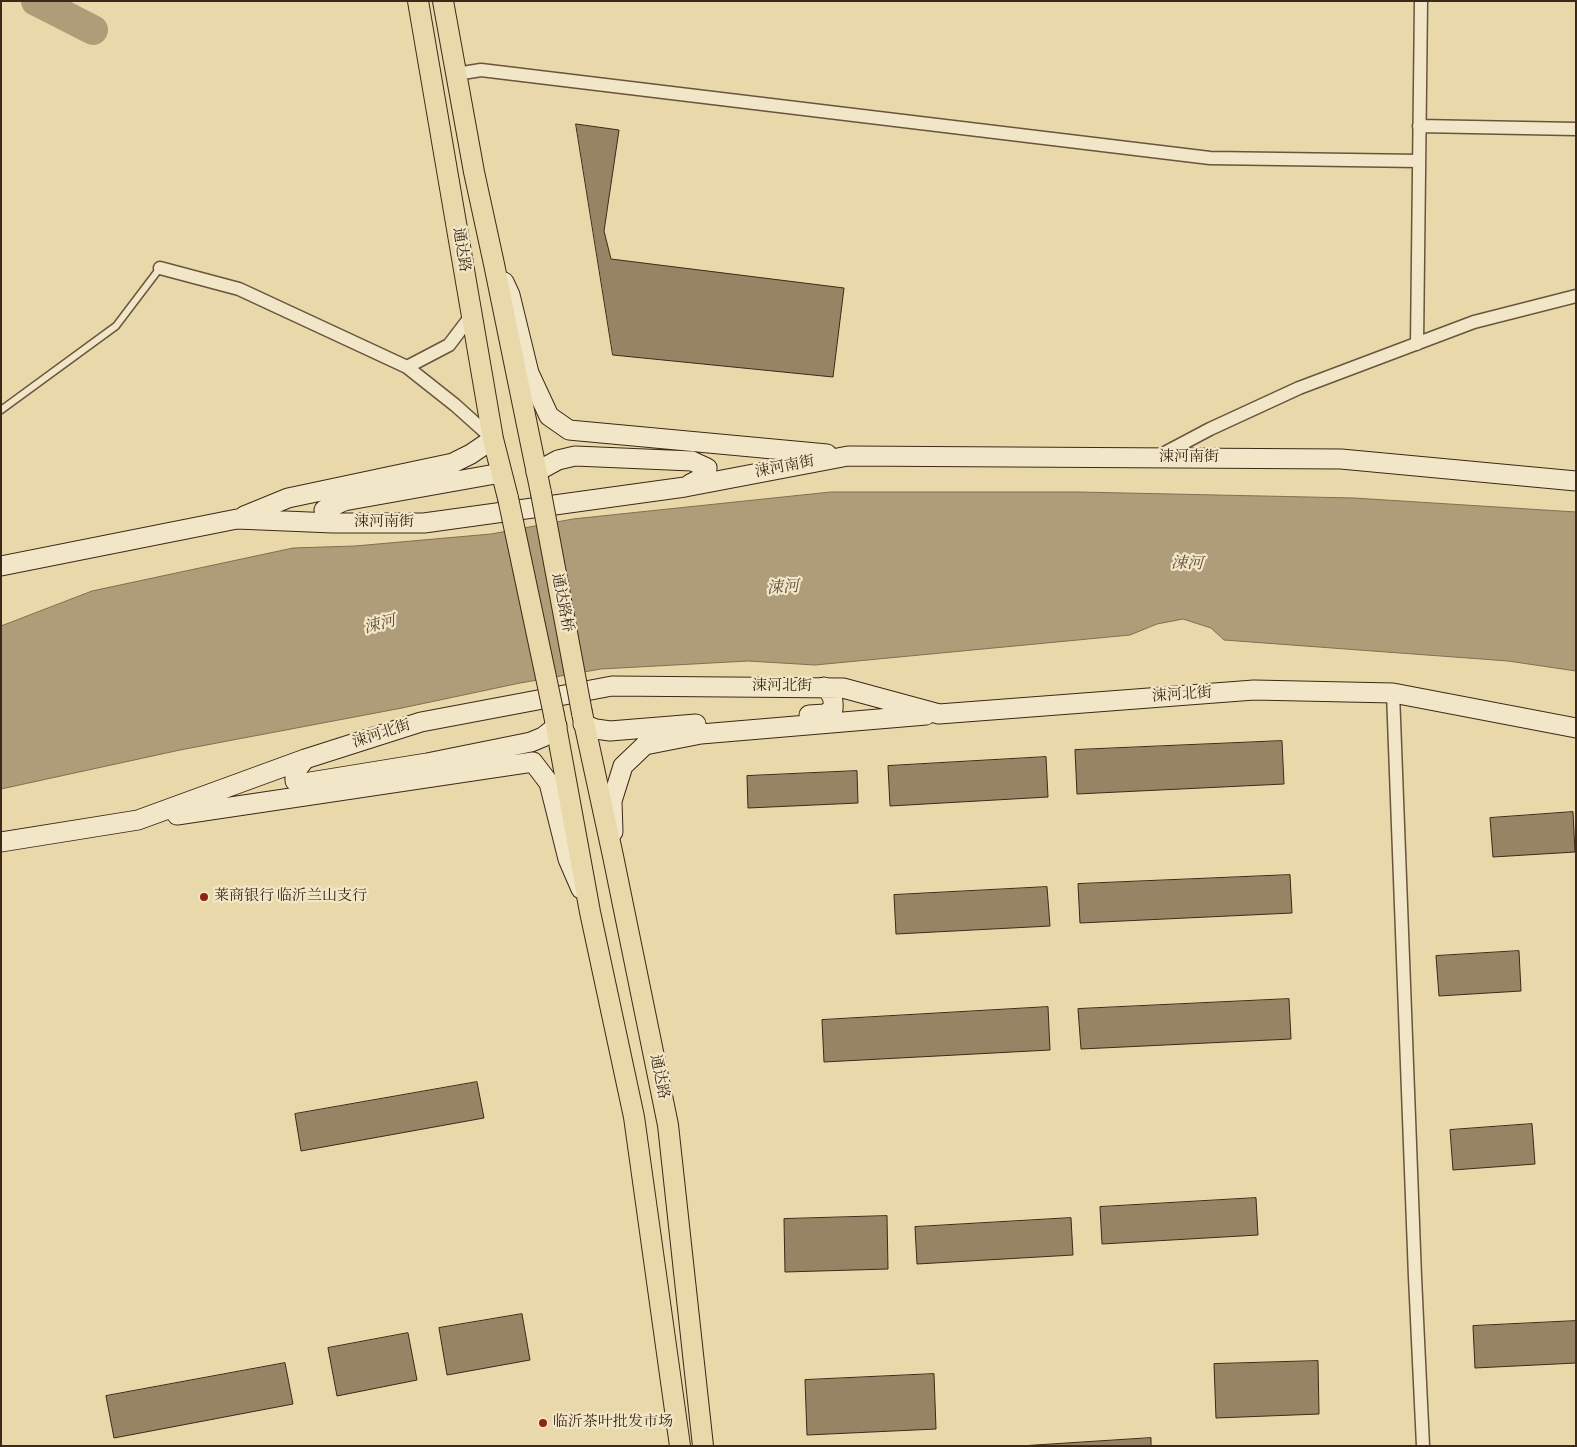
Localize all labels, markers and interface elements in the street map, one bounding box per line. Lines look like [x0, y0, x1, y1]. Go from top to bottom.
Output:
street label: 通达路 [448, 226, 472, 274]
street label: 涑河南街 [1159, 449, 1219, 467]
street label: 涑河南街 [754, 453, 816, 483]
street label: 涑河南街 [354, 514, 414, 532]
water label: 涑河 [1171, 555, 1203, 575]
street label: 通达路桥 [546, 572, 576, 634]
water label: 涑河 [766, 578, 800, 600]
water label: 涑河 [362, 613, 398, 639]
street label: 涑河北街 [752, 678, 812, 696]
street label: 涑河北街 [1151, 685, 1213, 707]
street label: 涑河北街 [351, 717, 413, 753]
place label: 莱商银行 临沂兰山支行 [214, 888, 367, 906]
marker: 莱商银行 临沂兰山支行 [198, 891, 210, 903]
street label: 通达路 [645, 1053, 671, 1101]
place label: 临沂茶叶批发市场 [553, 1414, 673, 1432]
marker: 临沂茶叶批发市场 [537, 1417, 549, 1429]

